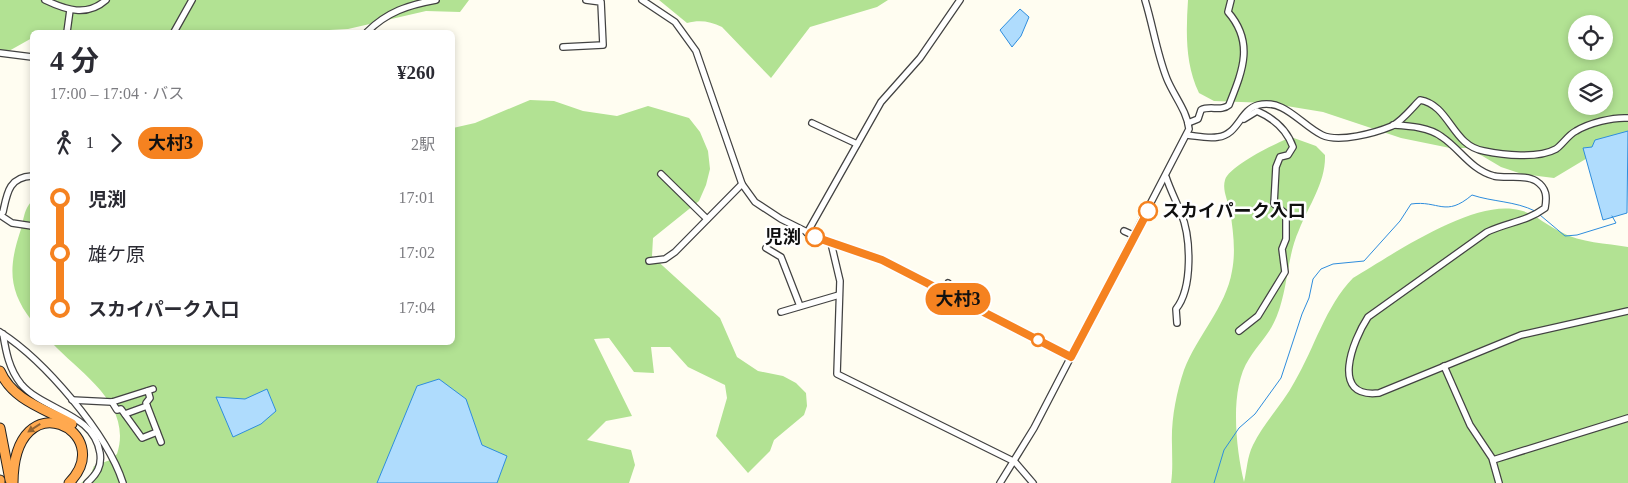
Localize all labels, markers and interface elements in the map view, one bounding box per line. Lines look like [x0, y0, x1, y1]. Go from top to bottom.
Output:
map controls [1568, 15, 1613, 115]
button: locate [1568, 15, 1613, 60]
text: 4 分 [50, 45, 99, 76]
text: ¥260 [397, 62, 435, 83]
button: layers [1568, 70, 1613, 115]
text: 17:00 – 17:04 · バス [50, 85, 184, 102]
icon: walk [50, 129, 78, 157]
icon: forward [102, 129, 130, 157]
text: 大村3 [148, 133, 193, 153]
text: 1 [86, 134, 94, 151]
text: 2駅 [411, 136, 435, 153]
text: 児渕 [88, 189, 126, 210]
text: 17:01 [399, 189, 435, 206]
marker: スカイパーク入口 [1138, 201, 1158, 221]
place label: スカイパーク入口 [1162, 201, 1306, 221]
place label: 児渕 [765, 227, 801, 247]
marker: 児渕 [805, 227, 825, 247]
text: 雄ケ原 [88, 244, 145, 265]
text: 17:02 [399, 244, 435, 261]
line badge: 大村3 [929, 283, 987, 315]
text: 大村3 [936, 289, 981, 309]
text: スカイパーク入口 [88, 299, 240, 320]
text: 17:04 [399, 299, 435, 316]
unlabelled marker [1031, 333, 1045, 347]
one-way arrow [27, 424, 41, 433]

